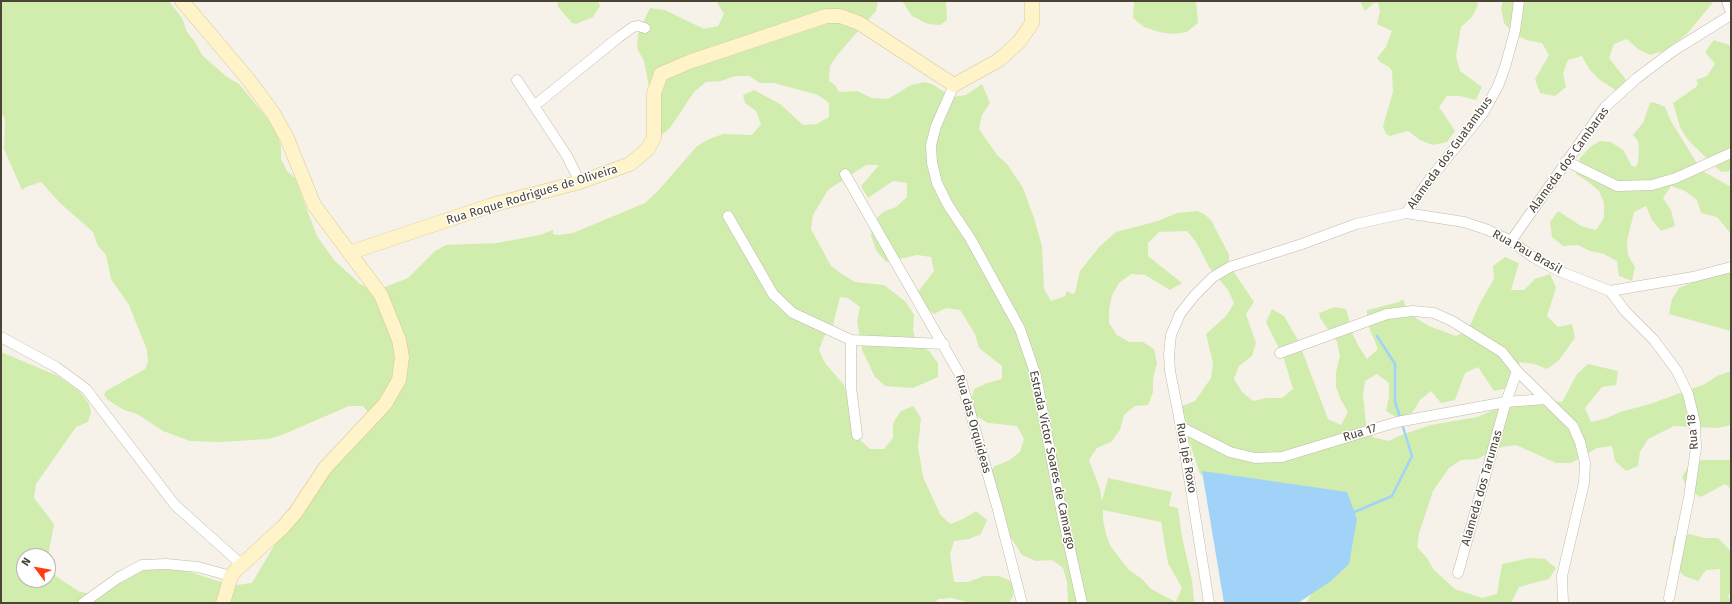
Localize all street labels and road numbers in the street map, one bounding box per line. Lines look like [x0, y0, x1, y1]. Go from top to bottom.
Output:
street label: Alameda dos Guatambus [1404, 94, 1496, 212]
street label: Alameda dos Cambaras [1526, 105, 1612, 215]
street label: Rua Roque Rodrigues de Oliveira [445, 162, 619, 228]
street label: Rua Pau Brasil [1490, 227, 1564, 277]
street label: Estrada Victor Soares de Camargo [1026, 369, 1078, 551]
street label: Rua das Orquídeas [952, 373, 994, 475]
street label: Rua 18 [1684, 414, 1702, 450]
street label: Rua 17 [1341, 421, 1379, 445]
street label: Rua Ipê Roxo [1173, 422, 1199, 494]
street label: Alameda dos Tarumas [1459, 429, 1505, 547]

